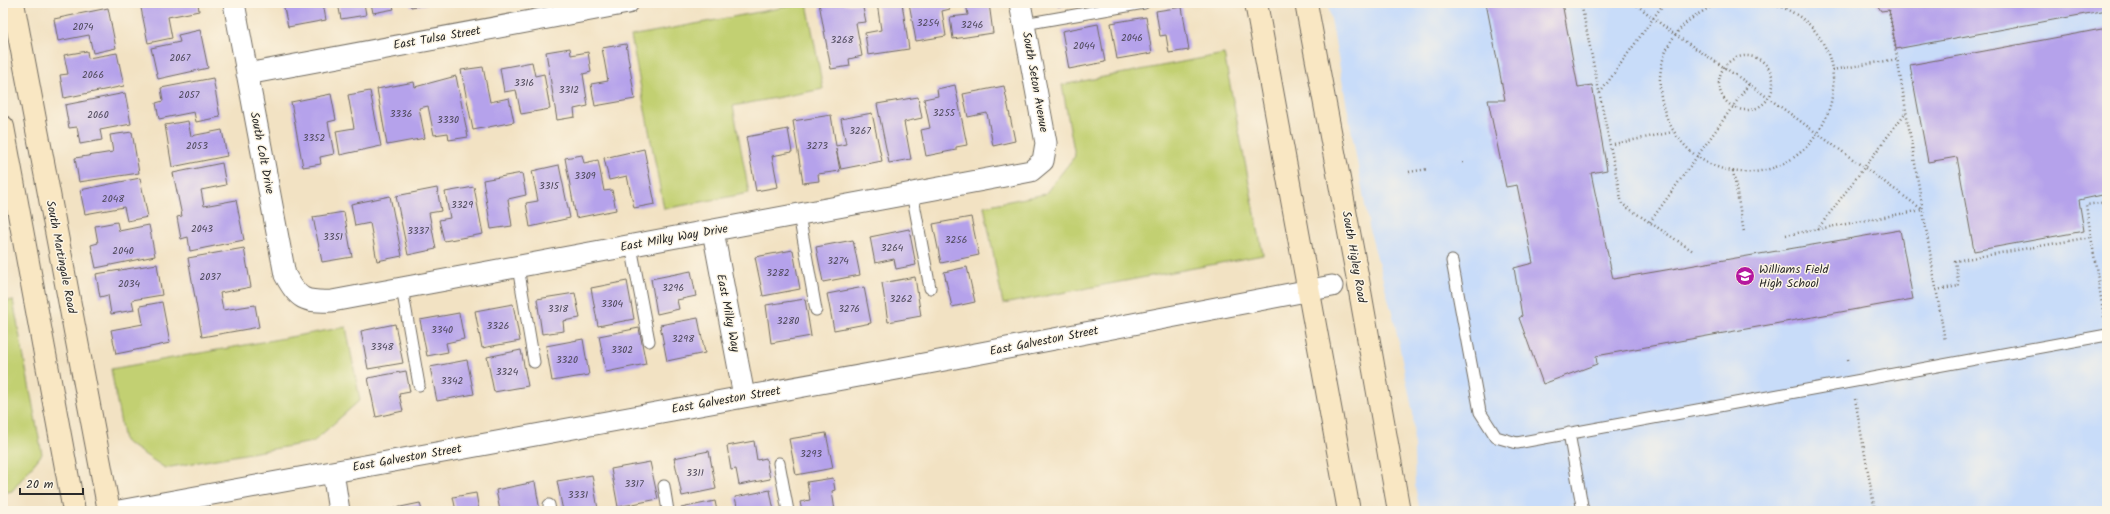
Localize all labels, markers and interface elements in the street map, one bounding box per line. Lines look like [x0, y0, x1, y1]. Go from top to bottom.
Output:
house number: 3254 [917, 15, 940, 31]
house number: 3246 [961, 17, 983, 33]
house number: 2074 [73, 19, 94, 35]
street label: East Tulsa Street [392, 21, 482, 55]
street label: South Seton Avenue [1017, 30, 1053, 134]
house number: 2046 [1121, 30, 1143, 46]
house number: 3268 [830, 32, 855, 48]
house number: 2044 [1073, 38, 1095, 54]
house number: 2067 [170, 50, 191, 66]
house number: 2066 [82, 67, 104, 83]
house number: 3316 [514, 75, 534, 91]
house number: 3312 [559, 82, 579, 98]
house number: 2057 [179, 87, 200, 103]
house number: 3255 [933, 105, 956, 121]
house number: 3336 [390, 106, 412, 122]
house number: 2060 [87, 107, 109, 123]
street label: South Colt Drive [245, 110, 279, 196]
house number: 3330 [437, 112, 459, 128]
house number: 3267 [849, 123, 871, 139]
house number: 3352 [303, 130, 325, 146]
house number: 2053 [186, 138, 208, 154]
house number: 3273 [806, 138, 828, 154]
house number: 3309 [574, 168, 596, 184]
house number: 3315 [539, 178, 560, 194]
house number: 2048 [102, 191, 125, 207]
house number: 3329 [451, 197, 473, 213]
street label: South Martingale Road [41, 199, 81, 316]
street label: South Higley Road [1337, 210, 1372, 305]
street label: East Milky Way Drive [619, 219, 730, 257]
house number: 2043 [191, 221, 213, 237]
house number: 3337 [407, 223, 429, 239]
house number: 3351 [323, 229, 343, 245]
house number: 3256 [945, 232, 967, 248]
house number: 3264 [881, 240, 904, 256]
house number: 2040 [112, 243, 134, 259]
house number: 3274 [827, 253, 849, 269]
place label: Williams Field High School [1759, 260, 1830, 293]
house number: 3282 [766, 265, 790, 281]
school or university icon: Williams Field High School [1734, 265, 1756, 287]
house number: 2037 [199, 269, 221, 285]
street label: East Milky Way [711, 272, 745, 354]
house number: 2034 [118, 276, 141, 292]
house number: 3296 [662, 280, 684, 296]
house number: 3262 [890, 291, 913, 307]
house number: 3304 [601, 296, 623, 312]
house number: 3318 [548, 301, 569, 317]
house number: 3276 [838, 301, 860, 317]
house number: 3280 [777, 313, 799, 329]
house number: 3326 [487, 318, 509, 334]
street label: East Galveston Street [988, 321, 1100, 361]
house number: 3340 [431, 322, 453, 338]
house number: 3298 [672, 331, 695, 347]
house number: 3348 [371, 339, 394, 355]
house number: 3302 [611, 342, 633, 358]
house number: 3320 [556, 352, 578, 368]
house number: 3324 [496, 364, 519, 380]
house number: 3342 [441, 373, 464, 389]
street label: East Galveston Street [670, 381, 782, 419]
street label: East Galveston Street [351, 439, 463, 477]
house number: 3293 [800, 446, 822, 462]
house number: 3311 [686, 465, 704, 481]
scale bar [20, 470, 83, 496]
text: 20 m [26, 475, 54, 494]
house number: 3317 [624, 476, 644, 492]
house number: 3331 [568, 487, 588, 503]

